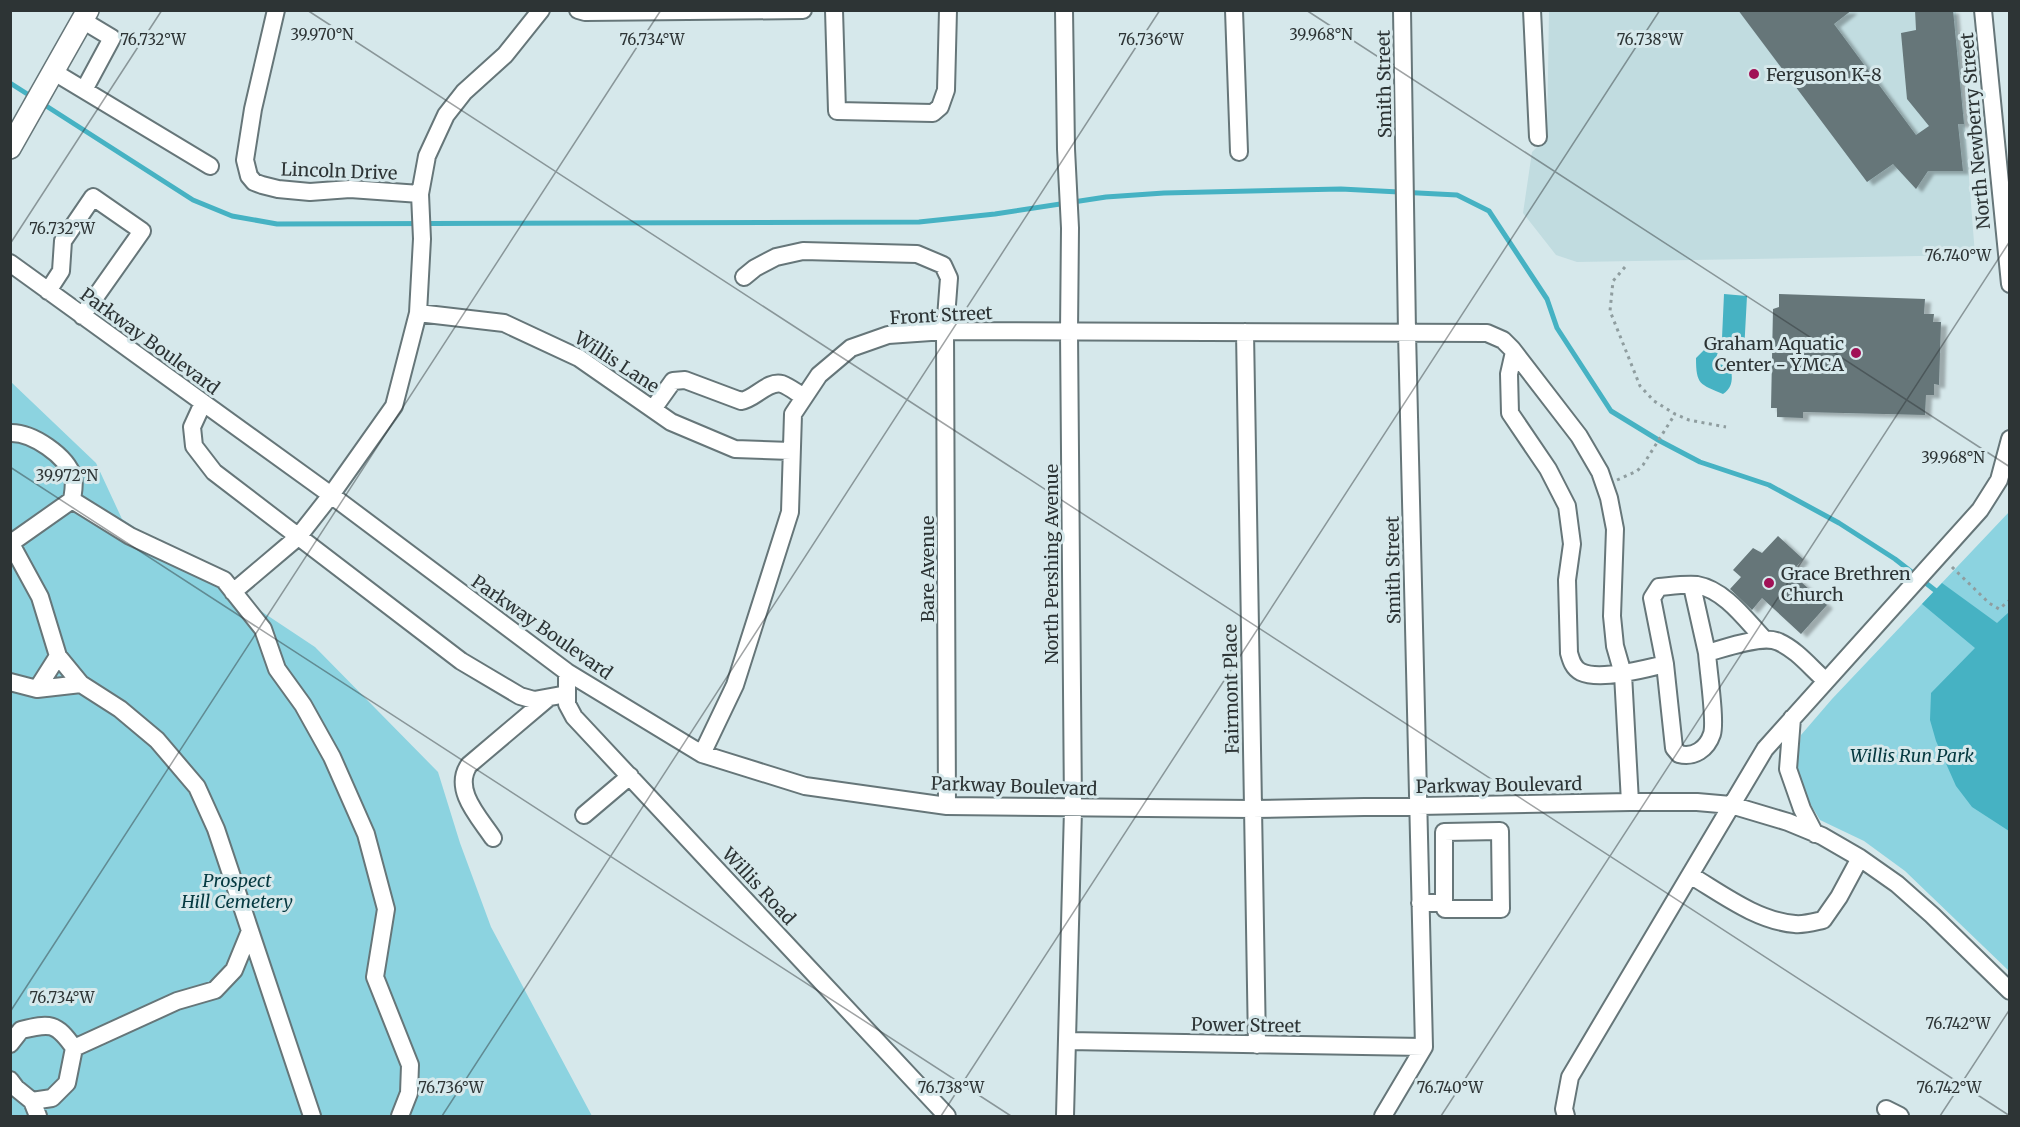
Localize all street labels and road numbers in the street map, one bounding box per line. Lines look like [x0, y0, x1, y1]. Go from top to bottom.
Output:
street label: Smith Street [1372, 30, 1396, 138]
street label: North Newberry Street [1955, 32, 1995, 230]
street label: Lincoln Drive [280, 157, 398, 185]
street label: Parkway Boulevard [76, 283, 224, 399]
street label: Front Street [889, 301, 993, 329]
street label: Willis Lane [569, 326, 664, 398]
street label: North Pershing Avenue [1040, 464, 1063, 664]
street label: Bare Avenue [916, 516, 939, 622]
street label: Smith Street [1381, 516, 1405, 624]
street label: Parkway Boulevard [467, 570, 617, 684]
street label: Fairmont Place [1218, 624, 1244, 754]
street label: Parkway Boulevard [930, 772, 1098, 800]
street label: Parkway Boulevard [1415, 772, 1583, 798]
street label: Willis Road [717, 842, 801, 930]
street label: Power Street [1191, 1013, 1301, 1037]

